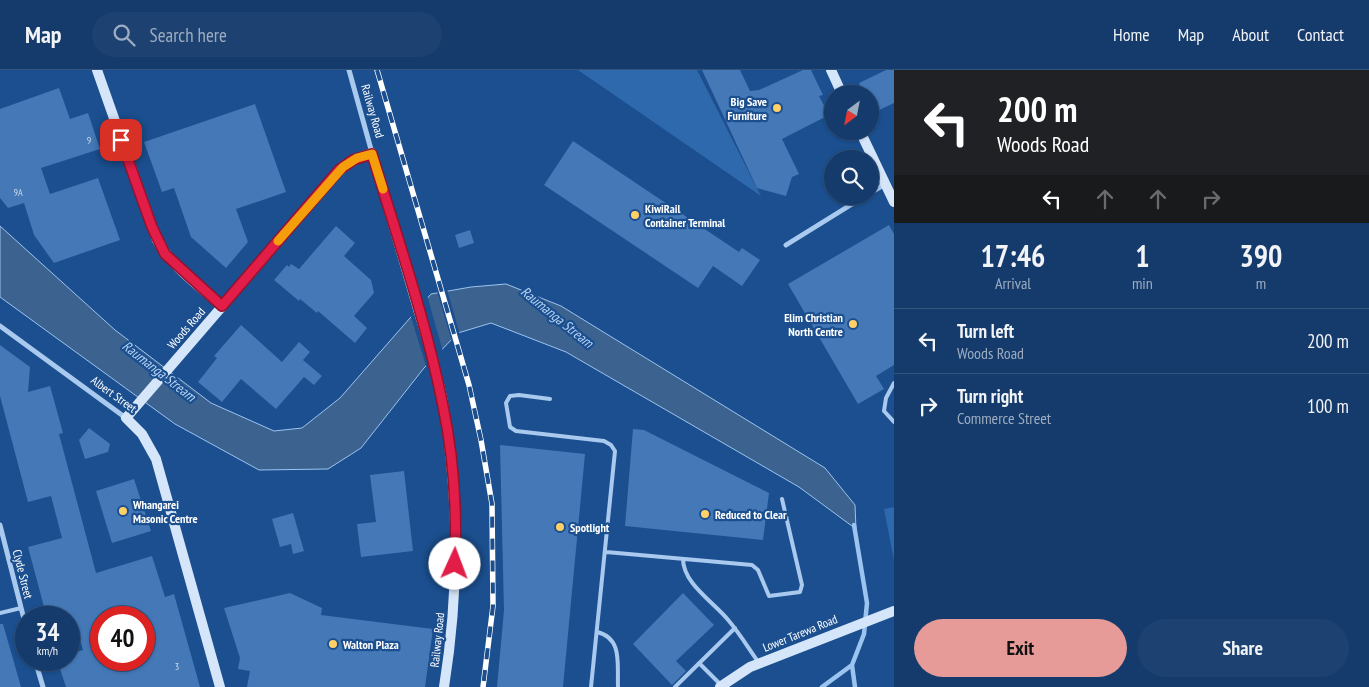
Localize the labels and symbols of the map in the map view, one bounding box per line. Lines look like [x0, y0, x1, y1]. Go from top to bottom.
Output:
street label: Railway Road [358, 82, 388, 140]
north arrow [824, 85, 879, 140]
place label: Big Save Furniture [728, 94, 767, 123]
marker: Big Save Furniture [771, 102, 783, 114]
pin [100, 119, 142, 161]
house number: 9 [87, 134, 91, 147]
house number: 9A [13, 186, 23, 199]
place label: KiwiRail Container Terminal [645, 201, 725, 230]
marker: KiwiRail Container Terminal [629, 209, 641, 221]
water label: Raumanga Stream [517, 282, 598, 352]
street label: Woods Road [164, 304, 208, 352]
place label: Elim Christian North Centre [784, 310, 843, 339]
marker: Elim Christian North Centre [847, 318, 859, 330]
water label: Raumanga Stream [119, 337, 200, 406]
street label: Albert Street [88, 372, 140, 416]
place label: Whangarei Masonic Centre [132, 497, 198, 526]
marker: Whangarei Masonic Centre [117, 505, 129, 517]
place label: Reduced to Clear [715, 507, 787, 522]
marker: Reduced to Clear [699, 508, 711, 520]
place label: Spotlight [570, 520, 610, 535]
marker: Spotlight [554, 521, 566, 533]
position arrow [428, 537, 480, 589]
street label: Clyde Street [10, 548, 37, 601]
speed limit sign: 40 [90, 606, 155, 671]
street label: Lower Tarewa Road [760, 611, 840, 655]
street label: Railway Road [427, 612, 447, 668]
place label: Walton Plaza [342, 637, 399, 652]
marker: Walton Plaza [327, 638, 339, 650]
house number: 3 [175, 660, 179, 673]

